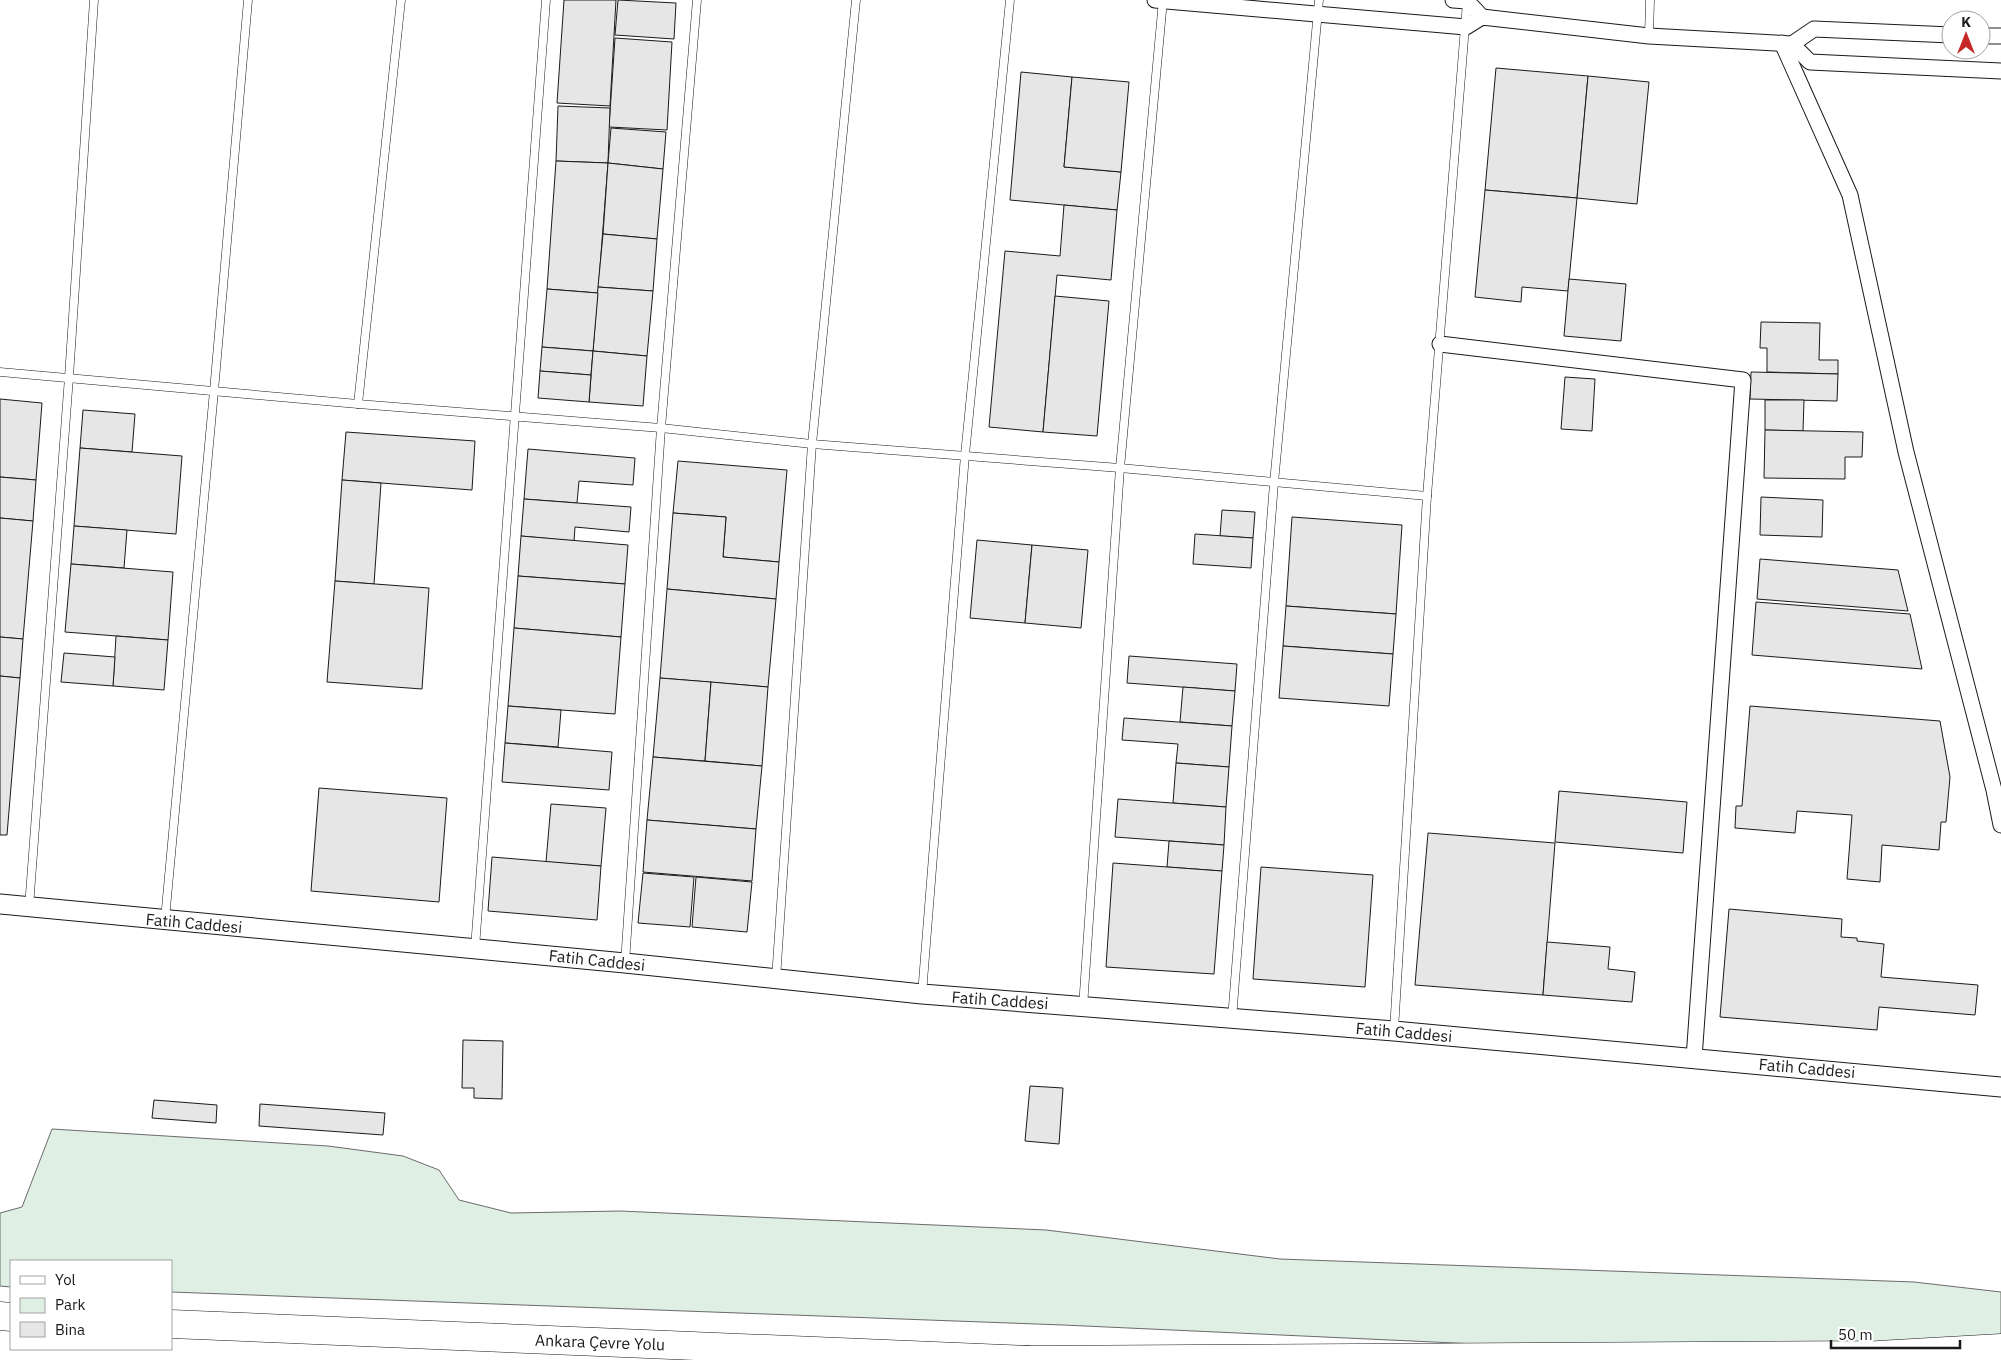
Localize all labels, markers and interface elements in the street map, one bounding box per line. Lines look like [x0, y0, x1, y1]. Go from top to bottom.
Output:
north arrow [1941, 10, 1991, 60]
text: K [1961, 13, 1971, 31]
street label: Fatih Caddesi [145, 909, 243, 937]
street label: Fatih Caddesi [548, 945, 646, 975]
street label: Fatih Caddesi [951, 987, 1049, 1013]
street label: Fatih Caddesi [1355, 1018, 1453, 1046]
street label: Fatih Caddesi [1758, 1054, 1856, 1082]
legend [10, 1260, 172, 1350]
text: Yol [55, 1270, 76, 1289]
text: Park [55, 1295, 85, 1314]
scale bar [1831, 1318, 1960, 1350]
text: Bina [55, 1320, 85, 1339]
text: 50 m [1838, 1325, 1873, 1344]
street label: Ankara Çevre Yolu [535, 1330, 665, 1354]

